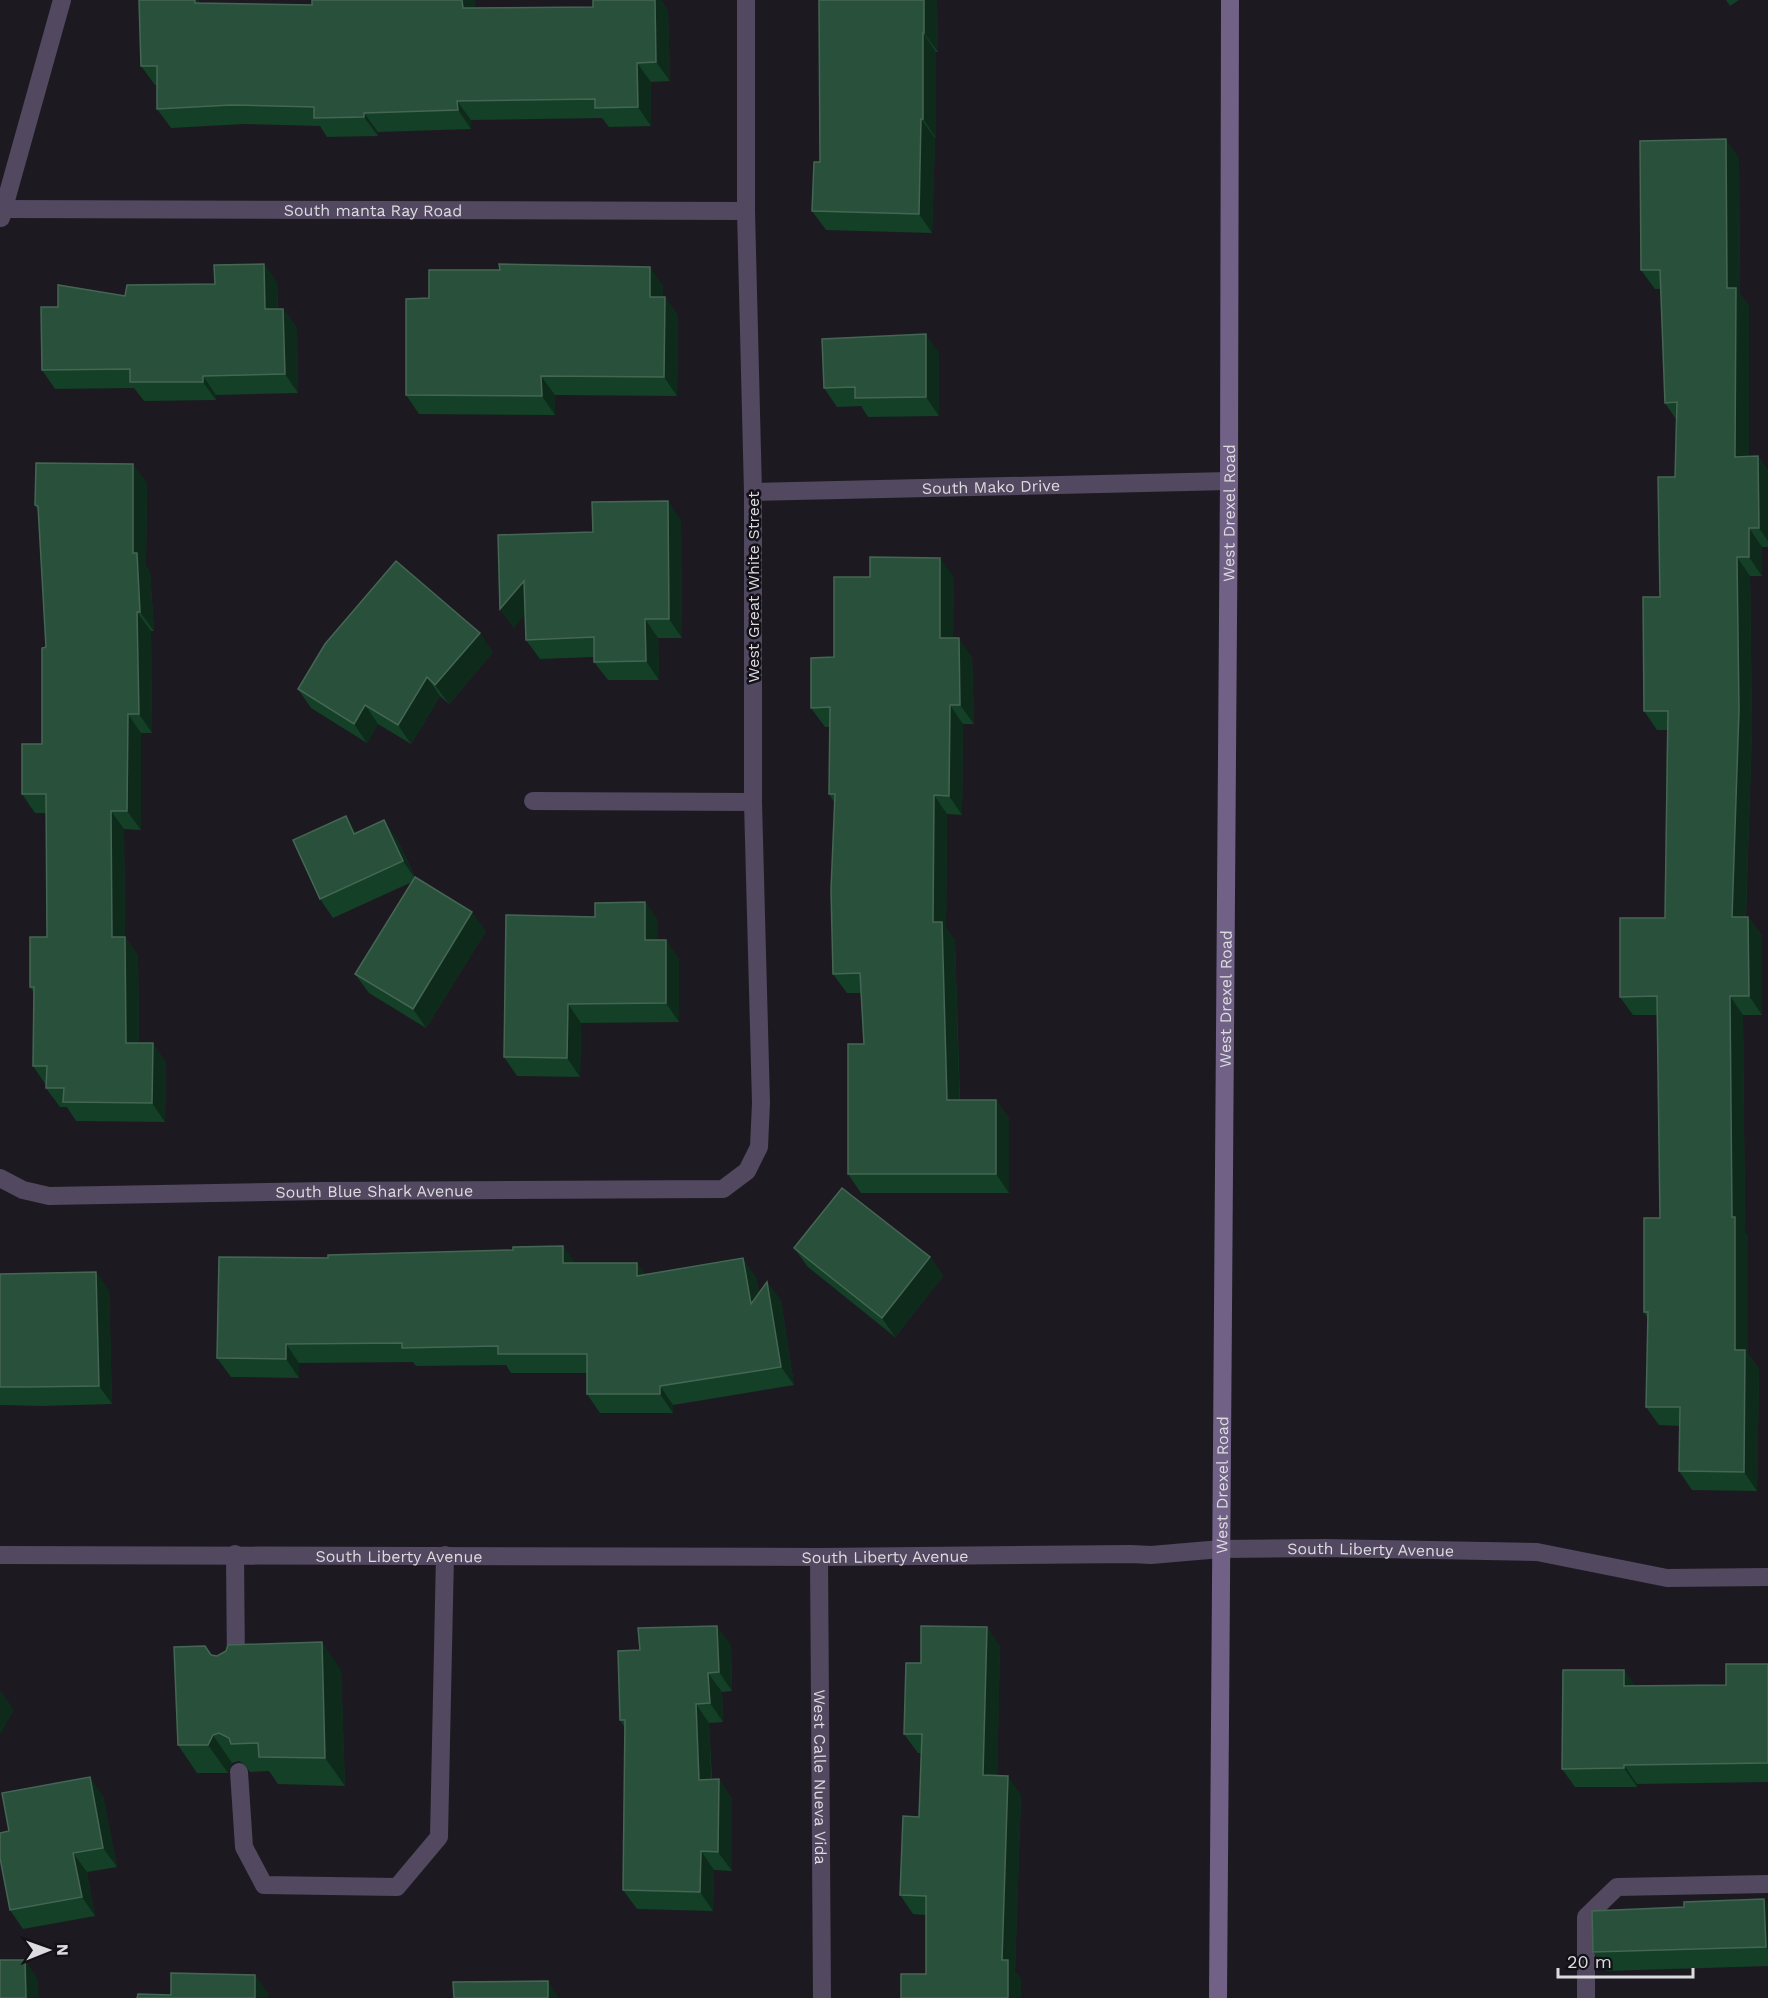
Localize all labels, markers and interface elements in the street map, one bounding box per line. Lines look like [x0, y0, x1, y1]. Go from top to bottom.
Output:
street label: South manta Ray Road [284, 201, 462, 220]
street label: West Drexel Road [1219, 444, 1239, 582]
street label: South Mako Drive [922, 476, 1060, 498]
street label: West Great White Street [744, 491, 763, 683]
street label: West Drexel Road [1216, 930, 1236, 1068]
street label: South Blue Shark Avenue [275, 1181, 473, 1202]
street label: West Drexel Road [1212, 1416, 1232, 1554]
street label: South Liberty Avenue [1287, 1539, 1454, 1560]
street label: South Liberty Avenue [315, 1547, 483, 1566]
street label: South Liberty Avenue [801, 1547, 969, 1567]
street label: West Calle Nueva Vida [810, 1689, 830, 1865]
north arrow [18, 1920, 78, 1980]
scale bar [1558, 1941, 1693, 1979]
text: N [53, 1944, 72, 1956]
text: 20 m [1567, 1951, 1612, 1972]

